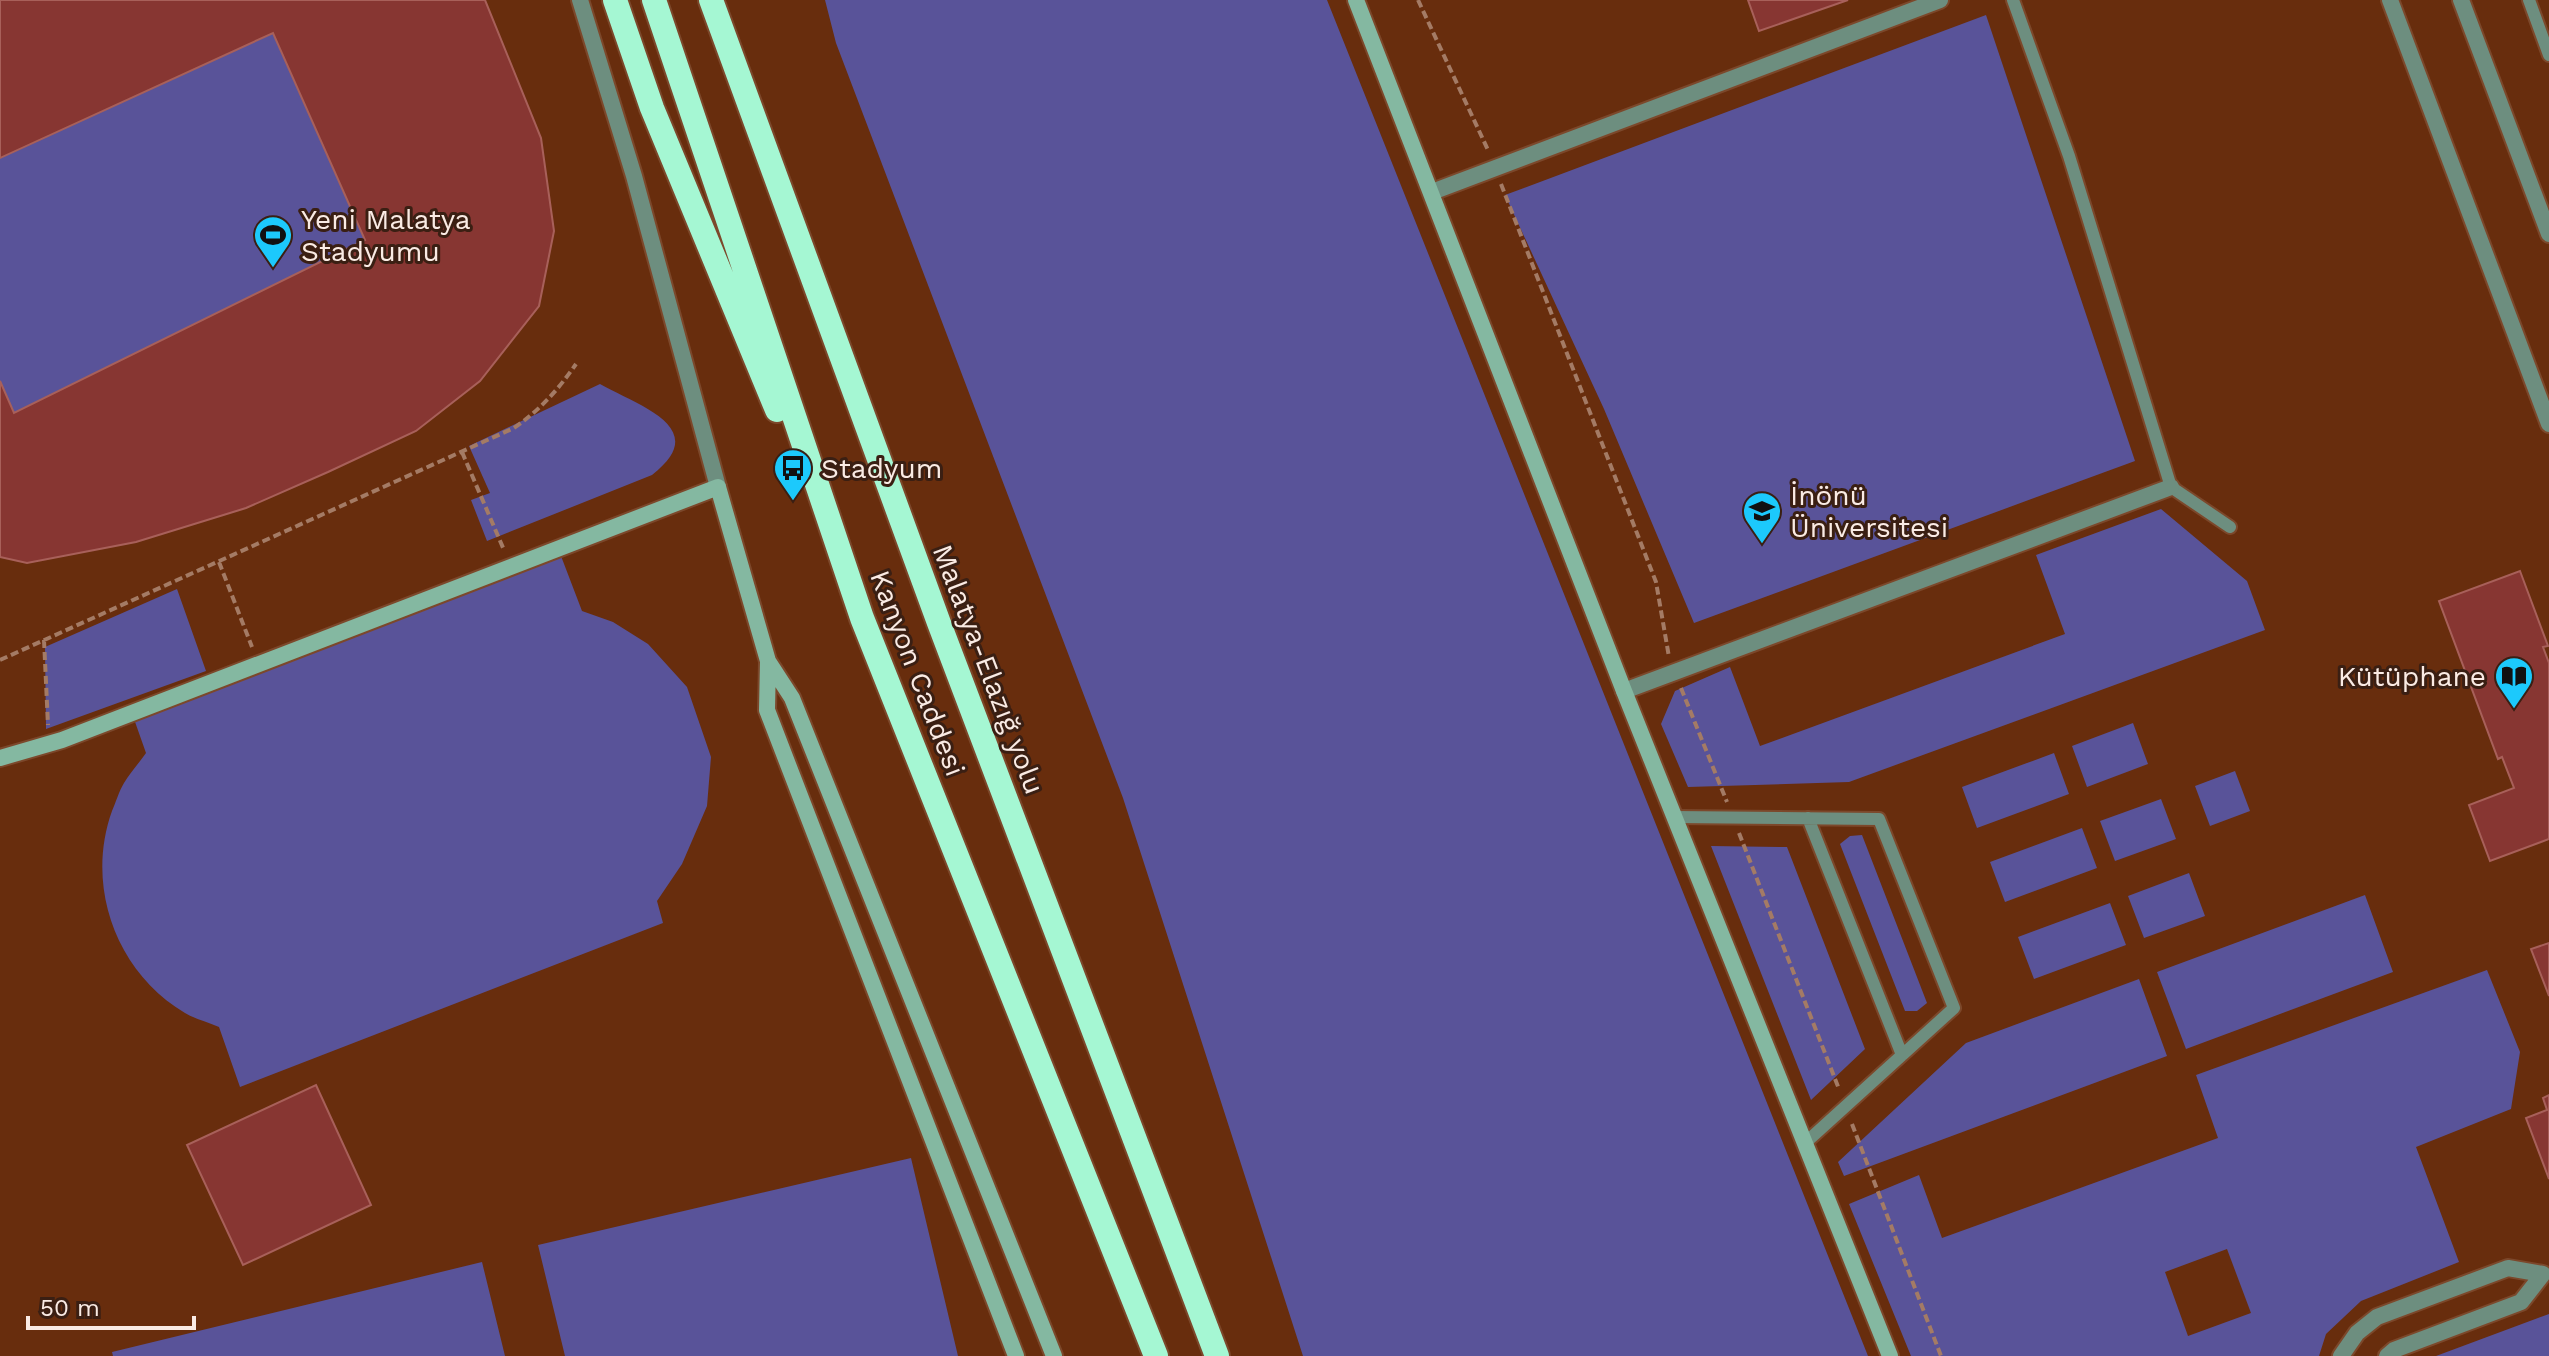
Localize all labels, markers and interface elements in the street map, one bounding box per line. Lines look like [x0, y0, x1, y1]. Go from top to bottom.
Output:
place label: Yeni Malatya Stadyumu [301, 203, 471, 268]
sports icon: Yeni Malatya Stadyumu [252, 214, 294, 269]
bus stop icon: Stadyum [772, 447, 814, 502]
place label: Stadyum [821, 452, 943, 485]
place label: İnönü Üniversitesi [1790, 479, 1948, 544]
school or university icon: İnönü Üniversitesi [1741, 490, 1783, 545]
street label: Malatya-Elazığ yolu [926, 540, 1051, 799]
street label: Kanyon Caddesi [863, 566, 972, 781]
library icon: Kütüphane [2493, 655, 2535, 710]
place label: Kütüphane [2338, 660, 2486, 693]
scale bar [28, 1280, 194, 1330]
text: 50 m [40, 1294, 100, 1322]

